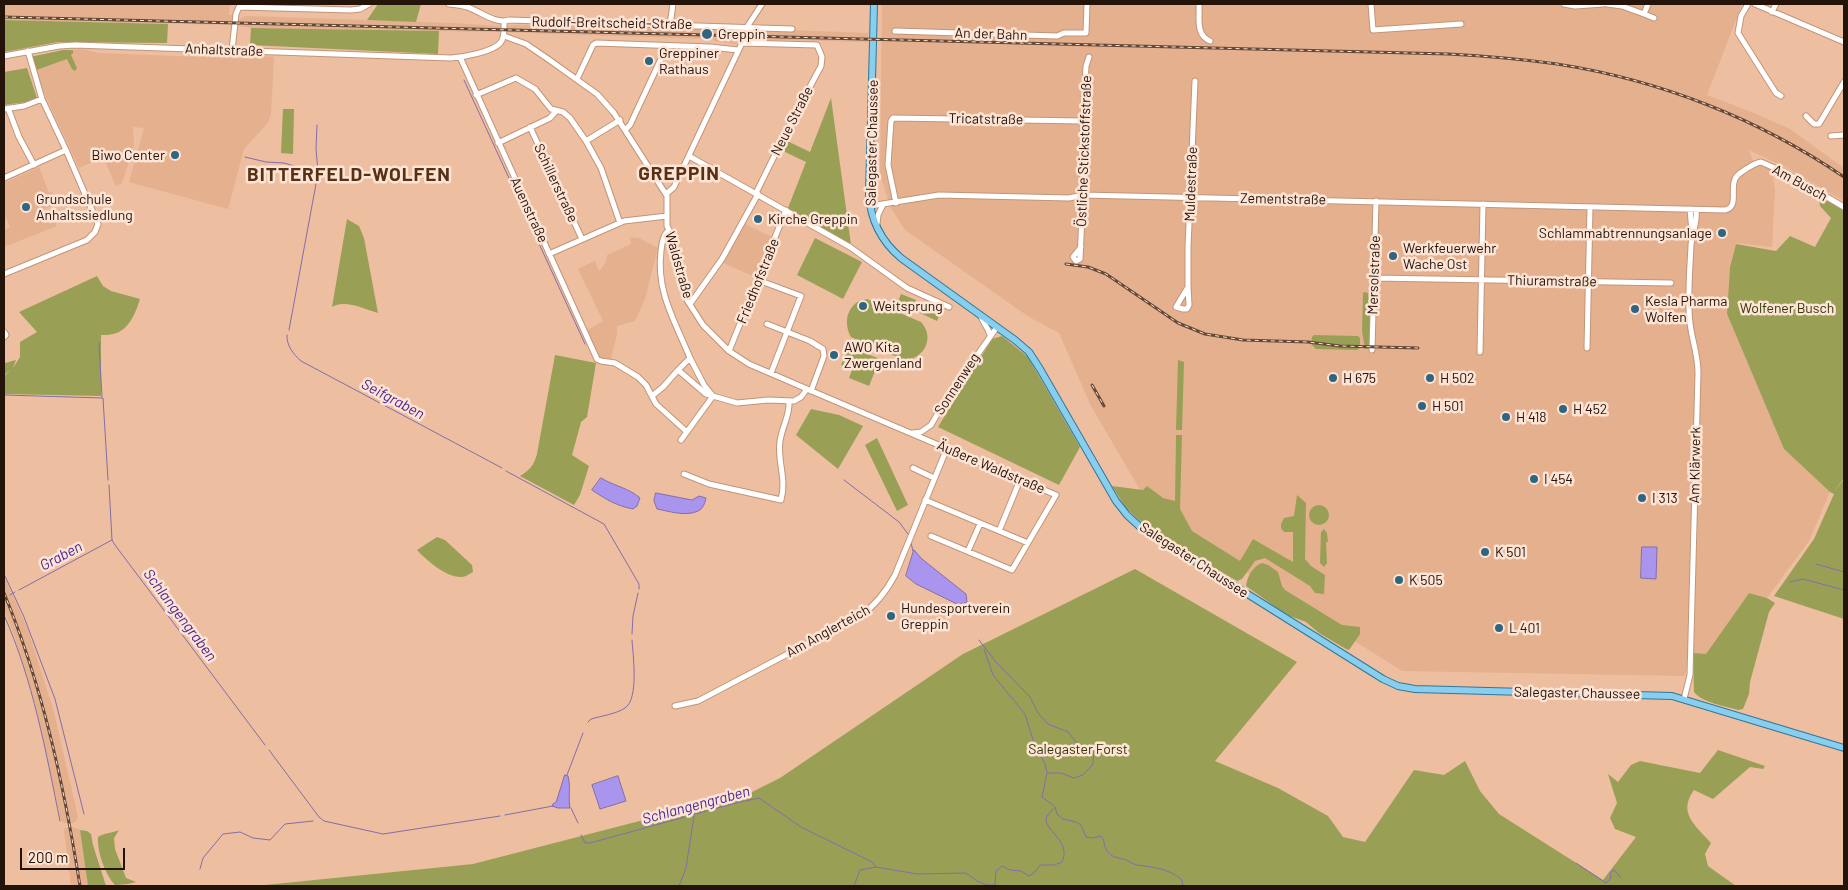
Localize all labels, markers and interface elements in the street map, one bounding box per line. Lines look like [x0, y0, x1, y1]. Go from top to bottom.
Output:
street label: Rudolf-Breitscheid-Straße [531, 13, 693, 33]
street label: An der Bahn [954, 24, 1028, 44]
place label: Greppin [718, 26, 766, 42]
marker: Greppin [700, 27, 714, 41]
street label: Anhaltstraße [185, 40, 263, 60]
place label: Greppiner Rathaus [659, 45, 719, 78]
marker: Greppiner Rathaus [643, 55, 655, 67]
street label: Östliche Stickstoffstraße [1073, 75, 1095, 227]
street label: Salegaster Chaussee [862, 80, 882, 206]
street label: Neue Straße [767, 84, 817, 158]
street label: Tricatstraße [949, 110, 1023, 128]
street label: Schillerstraße [530, 141, 582, 225]
street label: Muldestraße [1181, 146, 1201, 222]
place label: Biwo Center [91, 147, 165, 163]
marker: Biwo Center [169, 149, 181, 161]
street label: Am Busch [1769, 161, 1831, 205]
district label: GREPPIN [637, 163, 721, 185]
district label: BITTERFELD-WOLFEN [245, 164, 453, 186]
street label: Auenstraße [507, 175, 551, 245]
street label: Zementstraße [1240, 190, 1326, 208]
place label: Grundschule Anhaltssiedlung [36, 191, 133, 223]
marker: Grundschule Anhaltssiedlung [20, 201, 32, 213]
place label: Kirche Greppin [768, 211, 858, 227]
marker: Kirche Greppin [752, 213, 764, 225]
place label: Schlammabtrennungsanlage [1539, 225, 1712, 241]
marker: Schlammabtrennungsanlage [1716, 227, 1728, 239]
street label: Waldstraße [661, 230, 697, 300]
street label: Mersolstraße [1364, 235, 1384, 315]
street label: Friedhofstraße [733, 236, 783, 326]
place label: Werkfeuerwehr Wache Ost [1403, 240, 1496, 272]
marker: Werkfeuerwehr Wache Ost [1387, 250, 1399, 262]
street label: Thiuramstraße [1507, 272, 1597, 290]
place label: Kesla Pharma Wolfen [1645, 293, 1727, 326]
place label: Weitsprung [873, 298, 943, 314]
marker: Weitsprung [857, 300, 869, 312]
park label: Wolfener Busch [1740, 300, 1834, 316]
marker: Kesla Pharma Wolfen [1629, 303, 1641, 315]
place label: AWO Kita Zwergenland [844, 339, 922, 372]
marker: AWO Kita Zwergenland [828, 349, 840, 361]
street label: Sonnenweg [931, 350, 983, 418]
place label: H 675 [1343, 370, 1376, 386]
place label: H 502 [1440, 370, 1475, 386]
marker: H 675 [1327, 372, 1339, 384]
marker: H 502 [1424, 372, 1436, 384]
water label: Seifgraben [358, 375, 428, 423]
place label: H 501 [1432, 398, 1464, 414]
marker: H 501 [1416, 400, 1428, 412]
place label: H 452 [1573, 401, 1607, 417]
marker: H 452 [1557, 403, 1569, 415]
place label: H 418 [1516, 409, 1547, 425]
marker: H 418 [1500, 411, 1512, 423]
street label: Am Klärwerk [1686, 427, 1704, 503]
street label: Äußere Waldstraße [935, 437, 1047, 497]
place label: I 454 [1544, 471, 1573, 487]
marker: I 454 [1528, 473, 1540, 485]
place label: I 313 [1652, 490, 1678, 506]
marker: I 313 [1636, 492, 1648, 504]
street label: Salegaster Chaussee [1136, 519, 1252, 601]
water label: Graben [37, 537, 85, 575]
place label: K 501 [1495, 544, 1526, 560]
marker: K 501 [1479, 546, 1491, 558]
water label: Schlangengraben [140, 565, 220, 665]
place label: K 505 [1409, 572, 1443, 588]
marker: K 505 [1393, 574, 1405, 586]
place label: Hundesportverein Greppin [901, 600, 1010, 632]
street label: Am Anglerteich [783, 601, 873, 661]
marker: Hundesportverein Greppin [885, 610, 897, 622]
place label: L 401 [1509, 620, 1540, 636]
marker: L 401 [1493, 622, 1505, 634]
street label: Salegaster Chaussee [1514, 683, 1640, 703]
park label: Salegaster Forst [1028, 741, 1128, 757]
water label: Schlangengraben [640, 782, 752, 828]
scale bar [22, 838, 128, 870]
text: 200 m [28, 848, 68, 866]

